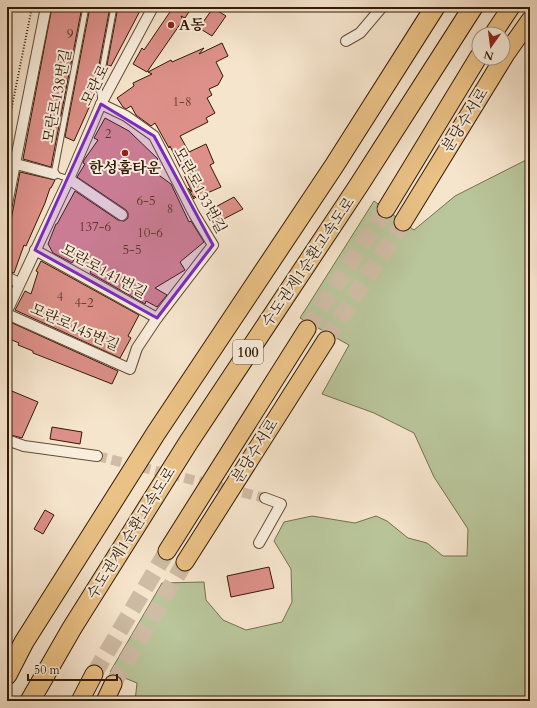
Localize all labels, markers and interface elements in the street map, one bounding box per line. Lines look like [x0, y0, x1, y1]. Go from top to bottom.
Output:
place label: A동 [179, 15, 205, 35]
marker: A동 [166, 20, 176, 30]
house number: 9 [67, 25, 74, 43]
north arrow [471, 26, 511, 66]
street label: 모란로138번길 [38, 47, 76, 145]
text: N [482, 47, 495, 64]
street label: 모란로 [76, 61, 114, 109]
street label: 분당수서로 [437, 84, 493, 156]
house number: 1-8 [172, 93, 192, 111]
house number: 2 [105, 125, 112, 143]
street label: 모란로133번길 [169, 143, 231, 237]
marker: 한성홈타운 [120, 148, 130, 158]
place label: 한성홈타운 [89, 158, 162, 178]
house number: 6-5 [136, 192, 156, 210]
street label: 수도권제1순환고속도로 [257, 193, 359, 331]
house number: 8 [167, 200, 173, 218]
house number: 137-6 [79, 218, 112, 236]
house number: 10-6 [137, 224, 163, 242]
street label: 모란로141번길 [58, 240, 150, 302]
house number: 5-5 [122, 241, 142, 259]
house number: 4 [57, 288, 63, 304]
house number: 4-2 [74, 294, 94, 312]
street label: 모란로145번길 [27, 298, 123, 356]
road number: 100 [233, 340, 263, 364]
street label: 분당수서로 [227, 415, 283, 487]
street label: 수도권제1순환고속도로 [82, 463, 180, 603]
scale bar [28, 656, 117, 682]
text: 50 m [34, 662, 61, 678]

